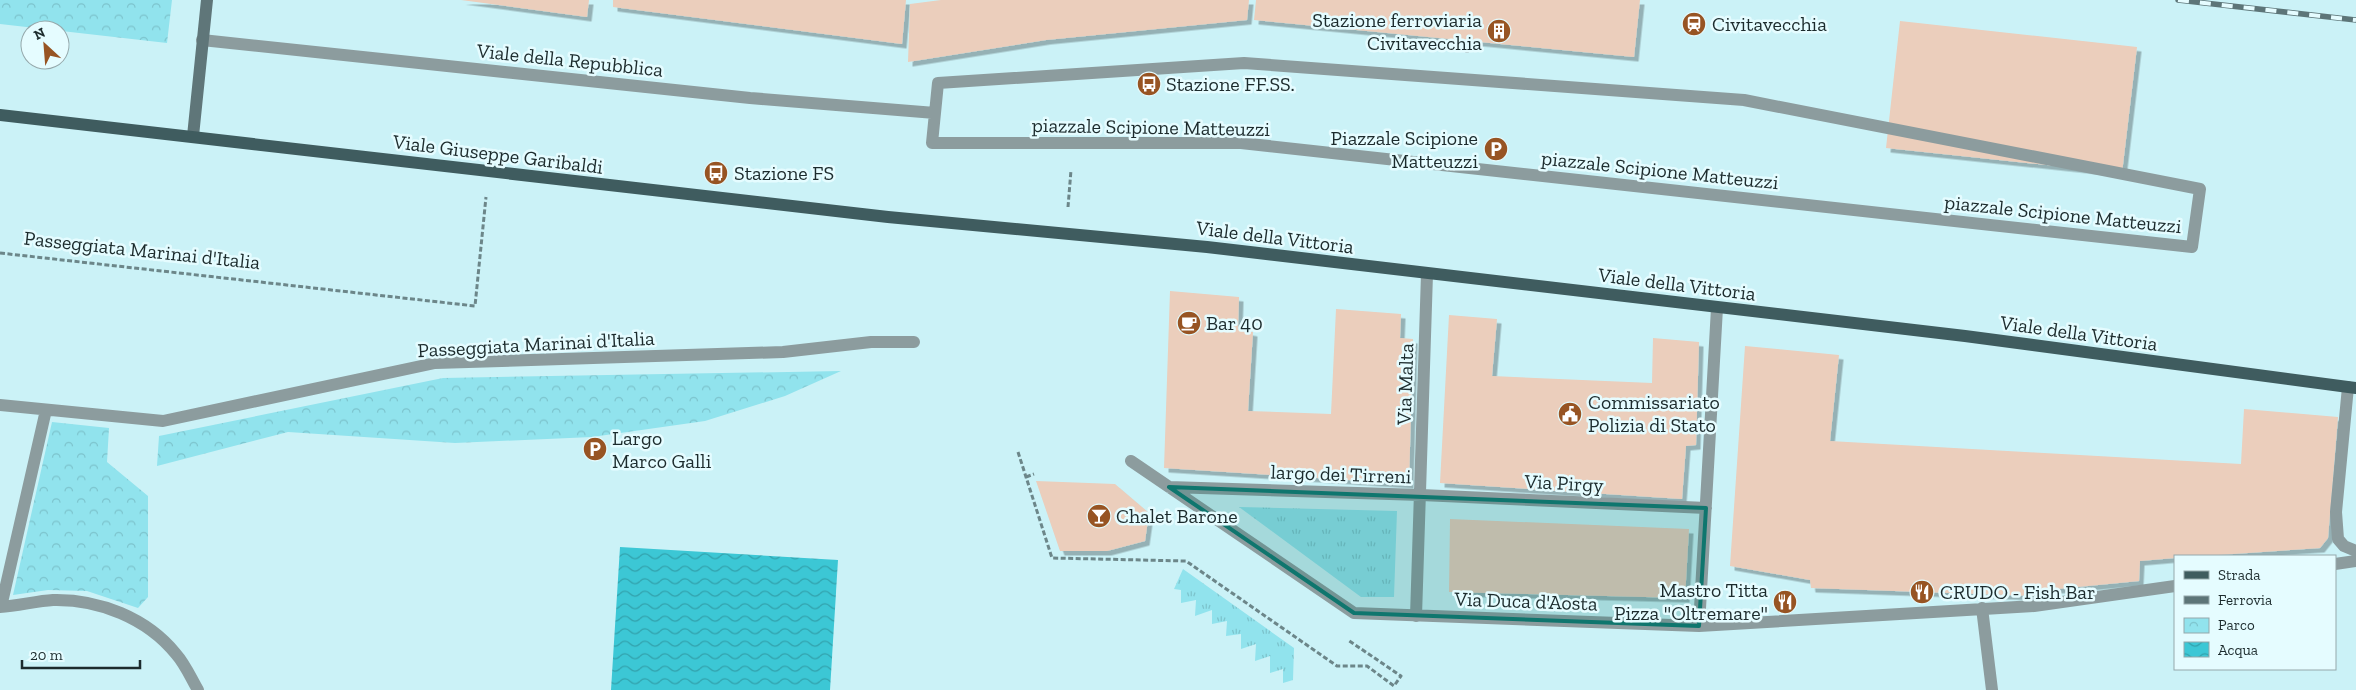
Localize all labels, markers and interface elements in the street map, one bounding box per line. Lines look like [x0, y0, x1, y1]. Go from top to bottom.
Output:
place label: Stazione ferroviaria Civitavecchia [1312, 8, 1482, 55]
station icon: Civitavecchia [1681, 11, 1707, 37]
place label: Civitavecchia [1712, 12, 1827, 36]
building icon: Stazione ferroviaria Civitavecchia [1486, 18, 1512, 44]
north arrow [20, 20, 70, 70]
text: N [31, 24, 48, 44]
street label: Viale della Repubblica [475, 38, 665, 82]
bus stop icon: Stazione FF.SS. [1136, 71, 1162, 97]
place label: Stazione FF.SS. [1166, 72, 1295, 96]
street label: piazzale Scipione Matteuzzi [1032, 113, 1271, 141]
place label: Piazzale Scipione Matteuzzi [1331, 126, 1478, 173]
street label: Viale Giuseppe Garibaldi [391, 129, 605, 179]
parking icon: Piazzale Scipione Matteuzzi [1483, 136, 1509, 162]
street label: piazzale Scipione Matteuzzi [1540, 146, 1780, 194]
bus stop icon: Stazione FS [703, 160, 729, 186]
place label: Stazione FS [734, 161, 834, 185]
street label: piazzale Scipione Matteuzzi [1943, 190, 2183, 238]
street label: Viale della Vittoria [1194, 215, 1355, 259]
street label: Passeggiata Marinai d'Italia [23, 226, 262, 274]
street label: Viale della Vittoria [1596, 262, 1757, 306]
cafe icon: Bar 40 [1176, 310, 1202, 336]
street label: Viale della Vittoria [1998, 310, 2160, 356]
place label: Bar 40 [1206, 311, 1263, 335]
street label: Passeggiata Marinai d'Italia [417, 326, 656, 362]
street label: Via Malta [1392, 342, 1418, 426]
place label: Commissariato Polizia di Stato [1588, 390, 1720, 437]
public building icon: Commissariato Polizia di Stato [1557, 401, 1583, 427]
place label: Largo Marco Galli [612, 426, 712, 473]
parking icon: Largo Marco Galli [582, 436, 608, 462]
street label: largo dei Tirreni [1270, 460, 1412, 488]
street label: Via Pirgy [1523, 469, 1605, 497]
bar icon: Chalet Barone [1086, 503, 1112, 529]
place label: Chalet Barone [1116, 504, 1238, 528]
legend [2174, 555, 2336, 670]
text: Strada [2218, 566, 2261, 584]
place label: Mastro Titta Pizza "Oltremare" [1614, 578, 1768, 625]
restaurant icon: CRUDO - Fish Bar [1909, 579, 1935, 605]
place label: CRUDO - Fish Bar [1940, 580, 2095, 604]
street label: Via Duca d'Aosta [1453, 586, 1598, 616]
restaurant icon: Mastro Titta Pizza "Oltremare" [1772, 589, 1798, 615]
text: Ferrovia [2218, 591, 2272, 609]
text: Parco [2218, 616, 2255, 634]
scale bar [22, 638, 140, 670]
text: Acqua [2218, 641, 2258, 659]
text: 20 m [30, 646, 63, 664]

